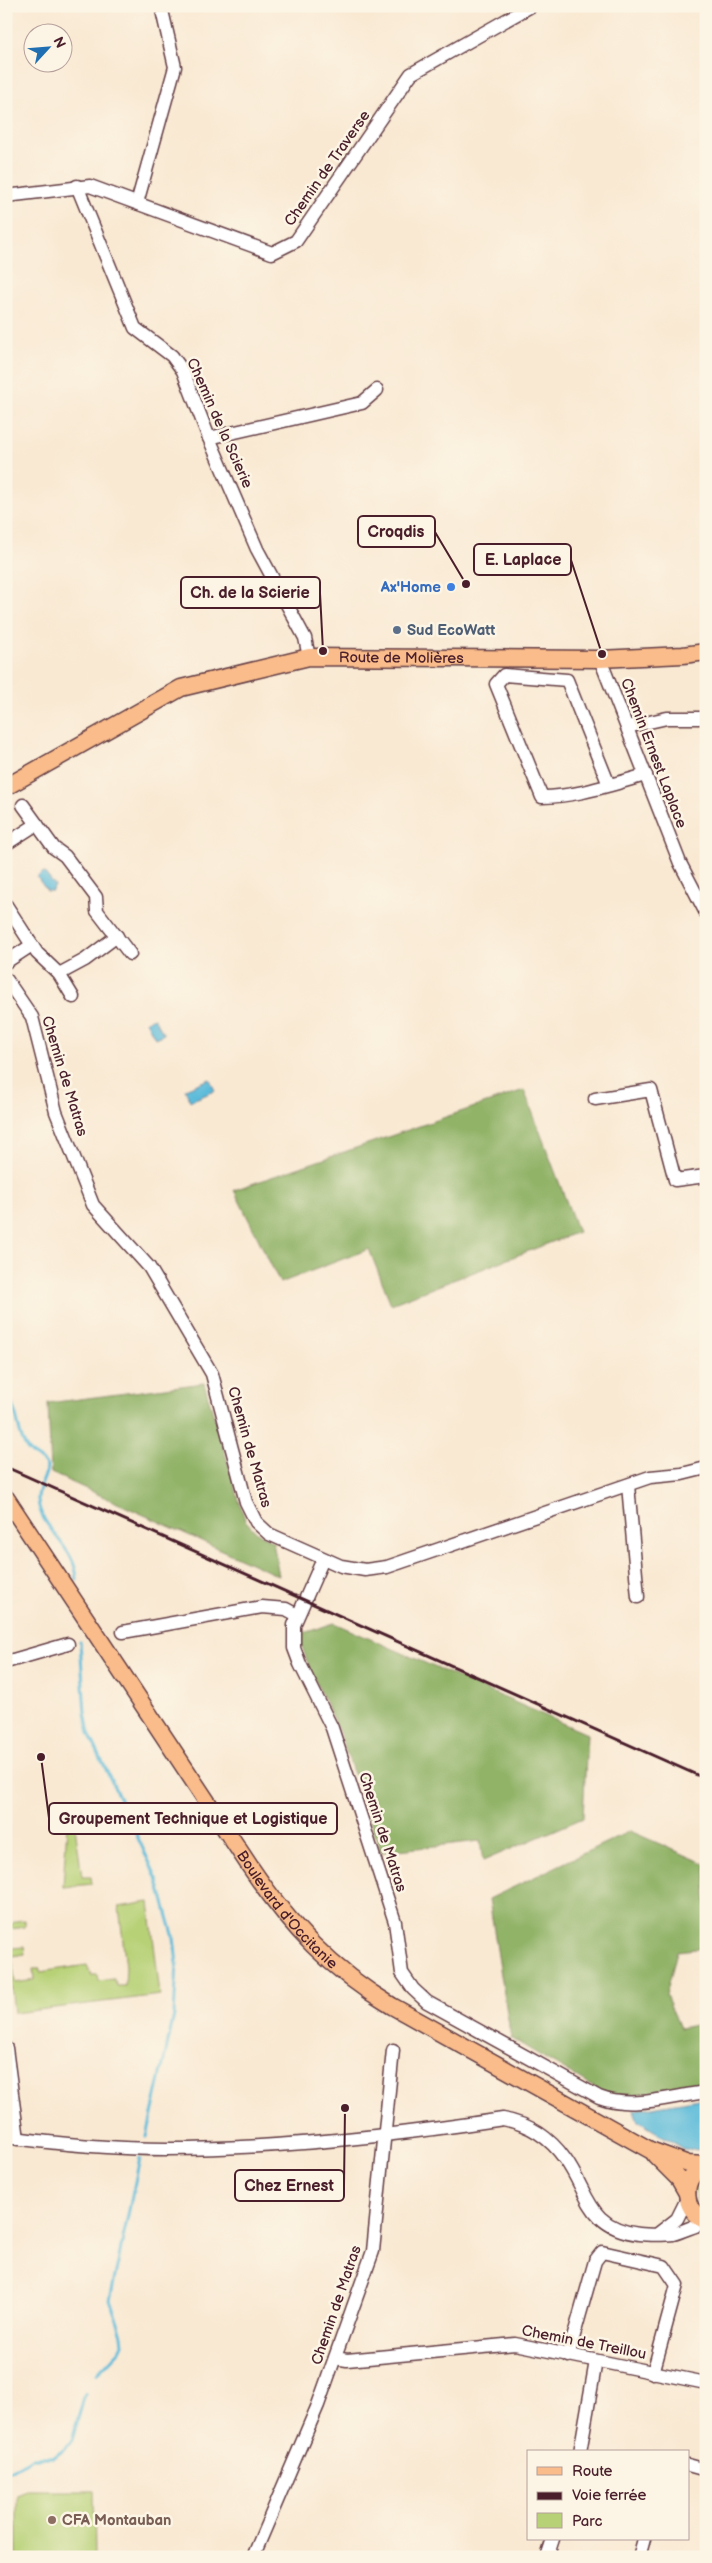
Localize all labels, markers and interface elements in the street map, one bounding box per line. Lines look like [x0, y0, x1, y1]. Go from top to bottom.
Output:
north arrow [22, 22, 72, 72]
text: N [49, 34, 69, 51]
street label: Chemin de Traverse [280, 107, 375, 230]
street label: Chemin de la Scierie [182, 355, 257, 491]
callout: Croqdis [358, 516, 435, 547]
text: Croqdis [368, 523, 425, 542]
callout: E. Laplace [474, 544, 571, 575]
text: E. Laplace [485, 551, 561, 570]
callout: Ch. de la Scierie [181, 577, 320, 608]
place label: Ax'Home [380, 578, 441, 597]
marker: Ax'Home [445, 581, 457, 593]
text: Ch. de la Scierie [190, 584, 310, 603]
place label: Sud EcoWatt [407, 621, 495, 640]
marker: Sud EcoWatt [391, 624, 403, 636]
street label: Route de Molières [339, 648, 464, 668]
street label: Chemin Ernest Laplace [616, 676, 691, 831]
street label: Chemin de Matras [37, 1014, 92, 1139]
street label: Chemin de Matras [223, 1384, 276, 1510]
street label: Chemin de Matras [354, 1770, 411, 1895]
callout: Groupement Technique et Logistique [49, 1803, 337, 1834]
text: Groupement Technique et Logistique [59, 1810, 327, 1829]
street label: Boulevard d'Occitanie [232, 1847, 341, 1973]
callout: Chez Ernest [235, 2170, 344, 2201]
text: Chez Ernest [244, 2177, 334, 2196]
street label: Chemin de Matras [307, 2242, 366, 2367]
street label: Chemin de Treillou [520, 2321, 648, 2364]
legend [527, 2450, 690, 2540]
text: Route [572, 2462, 613, 2481]
text: Voie ferrée [572, 2486, 647, 2505]
place label: CFA Montauban [62, 2511, 171, 2530]
text: Parc [572, 2512, 602, 2531]
marker: CFA Montauban [46, 2514, 58, 2526]

